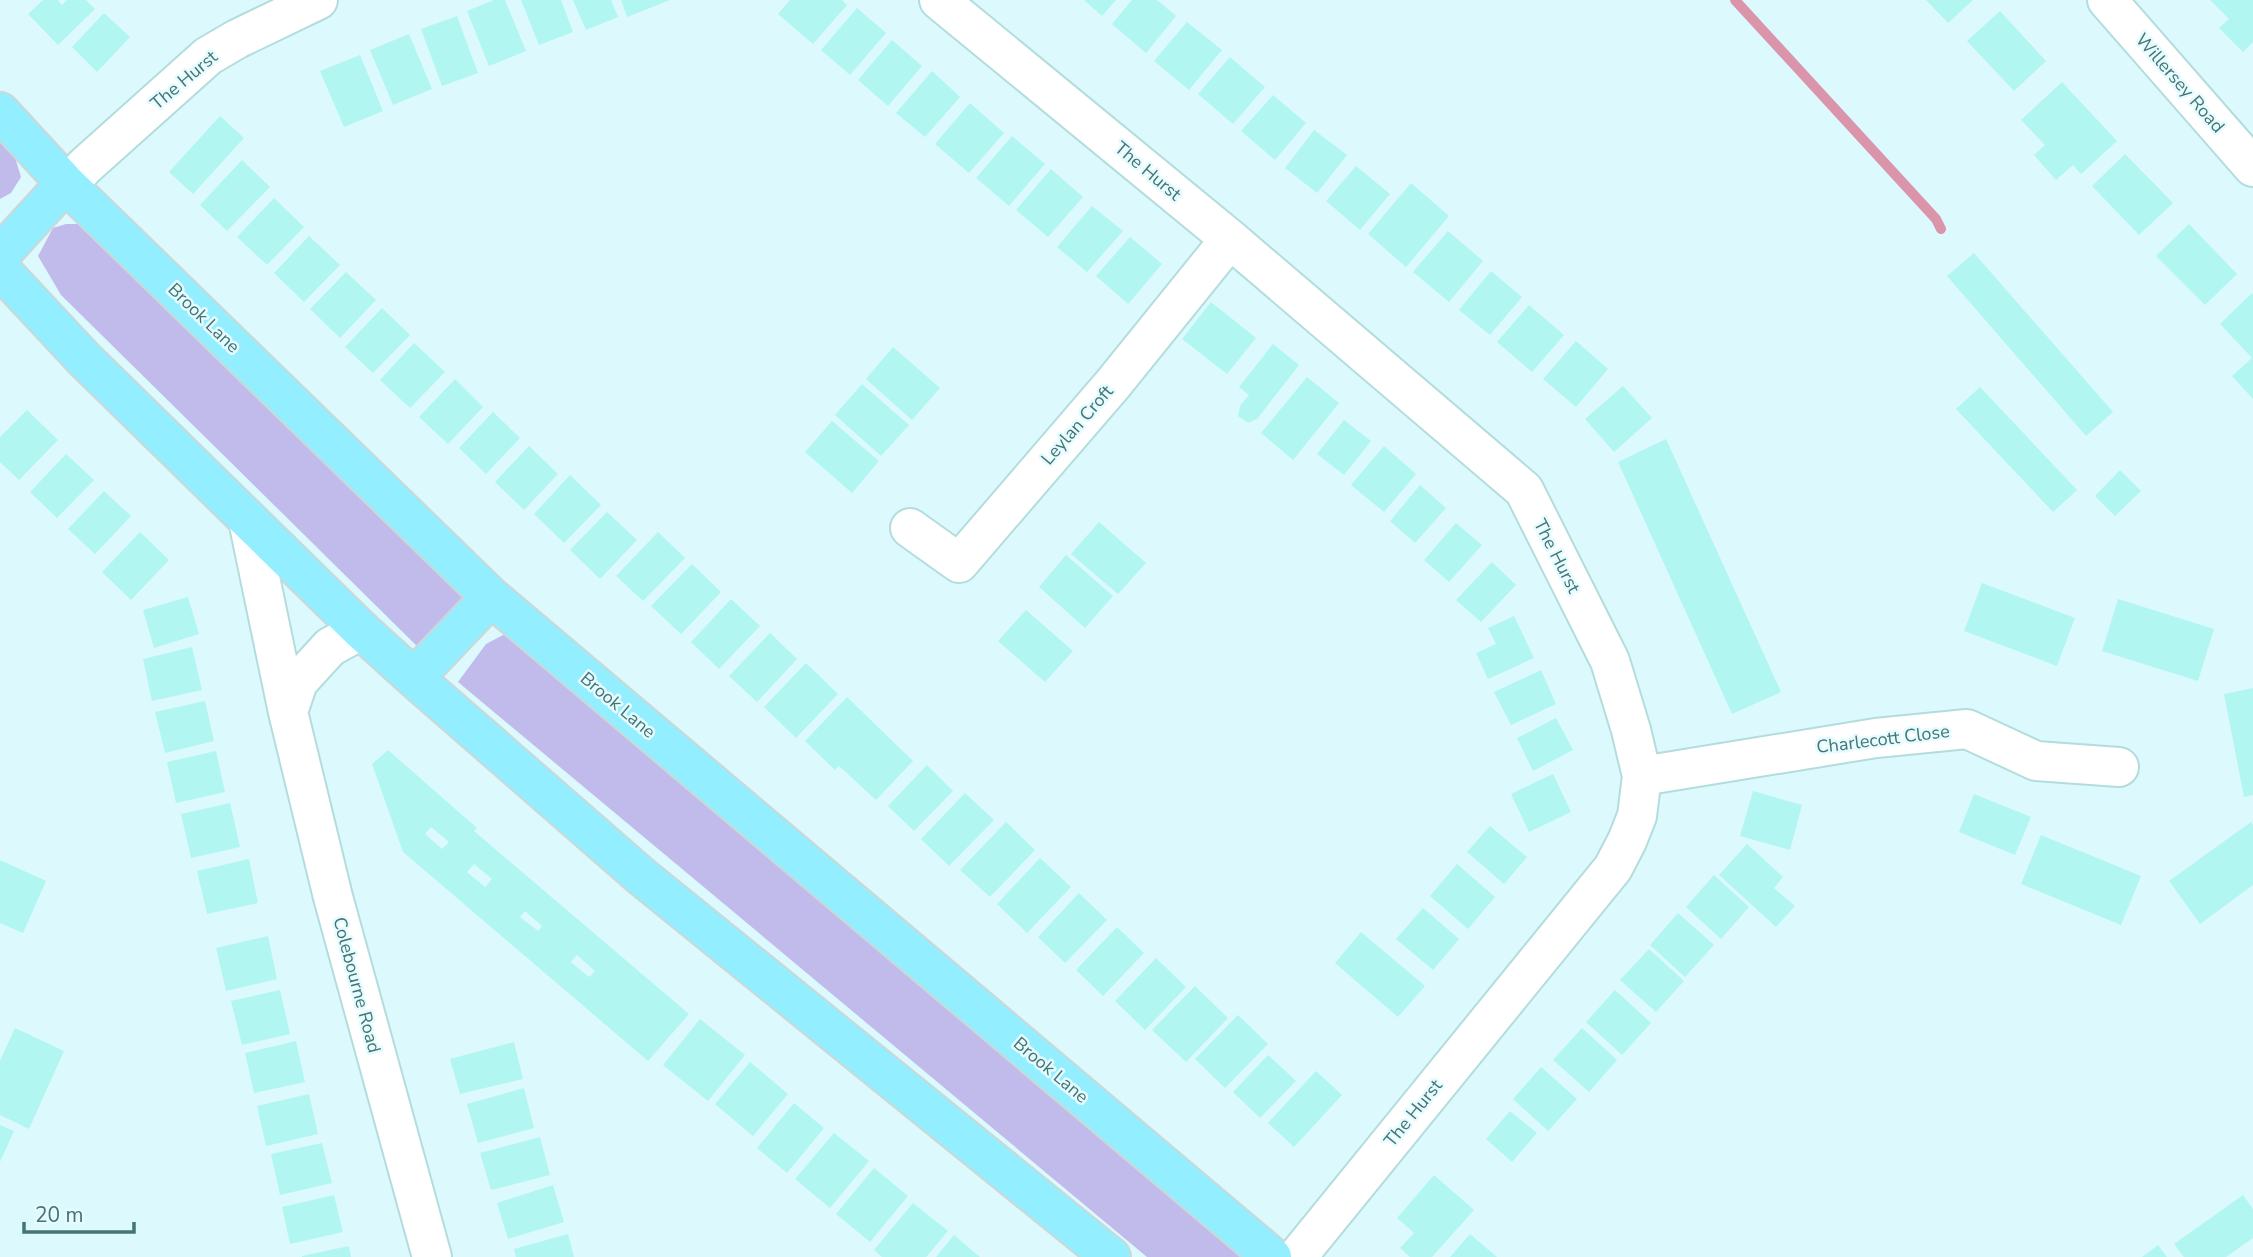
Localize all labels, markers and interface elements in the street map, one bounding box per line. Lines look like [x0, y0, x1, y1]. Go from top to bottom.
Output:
street label: Willersey Road [2130, 28, 2230, 138]
street label: The Hurst [146, 45, 223, 115]
street label: The Hurst [1110, 136, 1187, 206]
street label: Brook Lane [163, 278, 245, 358]
street label: Leylan Croft [1036, 379, 1119, 470]
street label: The Hurst [1528, 515, 1586, 598]
street label: Brook Lane [575, 666, 661, 744]
street label: Charlecott Close [1815, 719, 1951, 759]
street label: Colebourne Road [327, 914, 387, 1056]
street label: Brook Lane [1008, 1031, 1094, 1109]
street label: The Hurst [1378, 1074, 1448, 1152]
scale bar [24, 1190, 135, 1234]
text: 20 m [35, 1201, 84, 1229]

